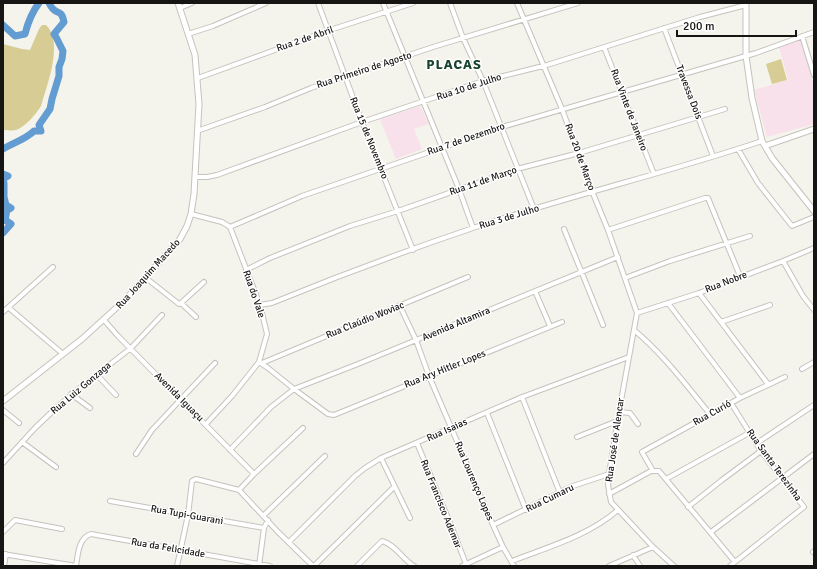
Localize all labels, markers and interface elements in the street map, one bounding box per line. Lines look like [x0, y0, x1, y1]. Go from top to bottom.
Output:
scale bar [677, 12, 796, 38]
text: 200 m [683, 19, 715, 34]
street label: Rua 2 de Abril [275, 24, 335, 54]
street label: Rua Primeiro de Agosto [315, 49, 413, 91]
district label: PLACAS [426, 56, 482, 73]
street label: Travessa Dois [673, 63, 705, 121]
street label: Rua Vinte de Janeiro [608, 67, 650, 153]
street label: Rua 10 de Julho [435, 71, 503, 103]
street label: Rua 15 de Novembro [347, 95, 391, 181]
street label: Rua 7 de Dezembro [426, 120, 506, 158]
street label: Rua 20 de Março [562, 122, 598, 192]
street label: Rua 11 de Março [448, 164, 518, 198]
street label: Rua 3 de Julho [478, 202, 540, 232]
street label: Rua Joaquim Macedo [113, 236, 183, 312]
street label: Rua Nobre [703, 268, 749, 296]
street label: Rua do Vale [240, 269, 268, 319]
street label: Rua Claúdio Woviac [324, 299, 406, 341]
street label: Avenida Altamira [420, 304, 492, 344]
street label: Rua Ary Hitler Lopes [402, 347, 488, 391]
street label: Rua Luiz Gonzaga [48, 359, 114, 417]
street label: Avenida Iguaçu [152, 370, 206, 424]
street label: Rua José de Alencar [603, 397, 627, 483]
street label: Rua Curió [691, 398, 733, 428]
street label: Rua Isaias [425, 416, 470, 444]
street label: Rua Santa Terezinha [744, 427, 804, 503]
street label: Rua Lourenço Lopes [452, 440, 496, 523]
street label: Rua Francisco Ademar [418, 458, 464, 550]
street label: Rua Cumaru [524, 481, 576, 515]
street label: Rua Tupi-Guarani [150, 503, 224, 527]
street label: Rua da Felicidade [130, 536, 206, 560]

